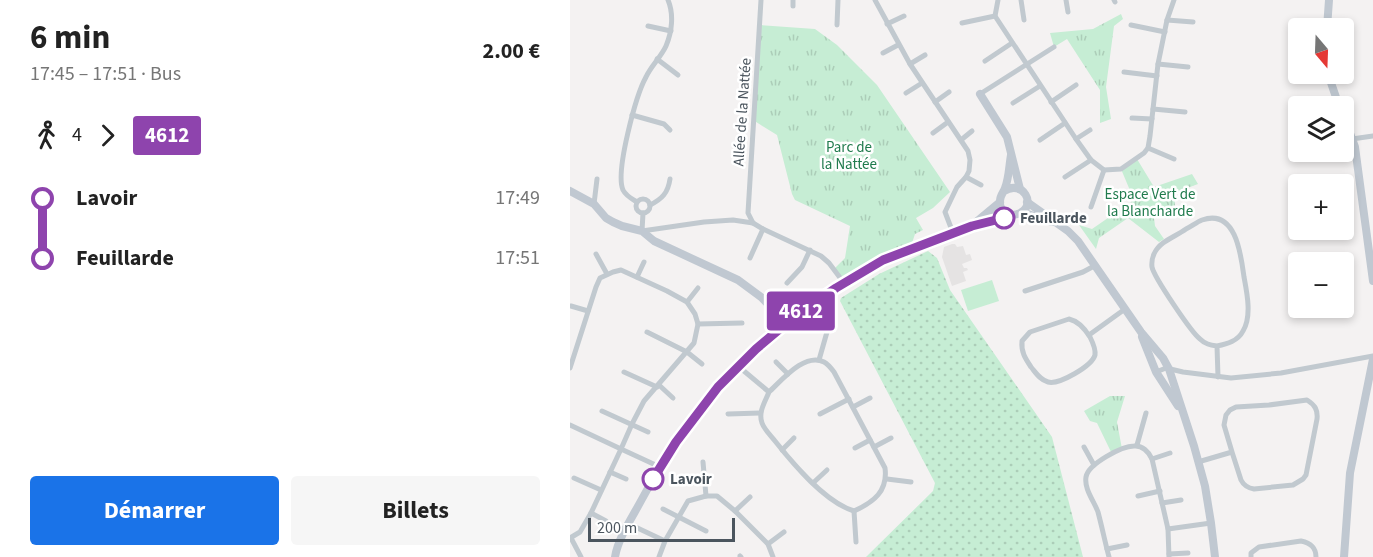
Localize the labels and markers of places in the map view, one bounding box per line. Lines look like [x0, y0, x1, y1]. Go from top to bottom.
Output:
marker: Feuillarde [993, 207, 1015, 229]
place label: Feuillarde [1020, 208, 1087, 229]
marker: Lavoir [642, 468, 664, 490]
place label: Lavoir [670, 469, 712, 490]

